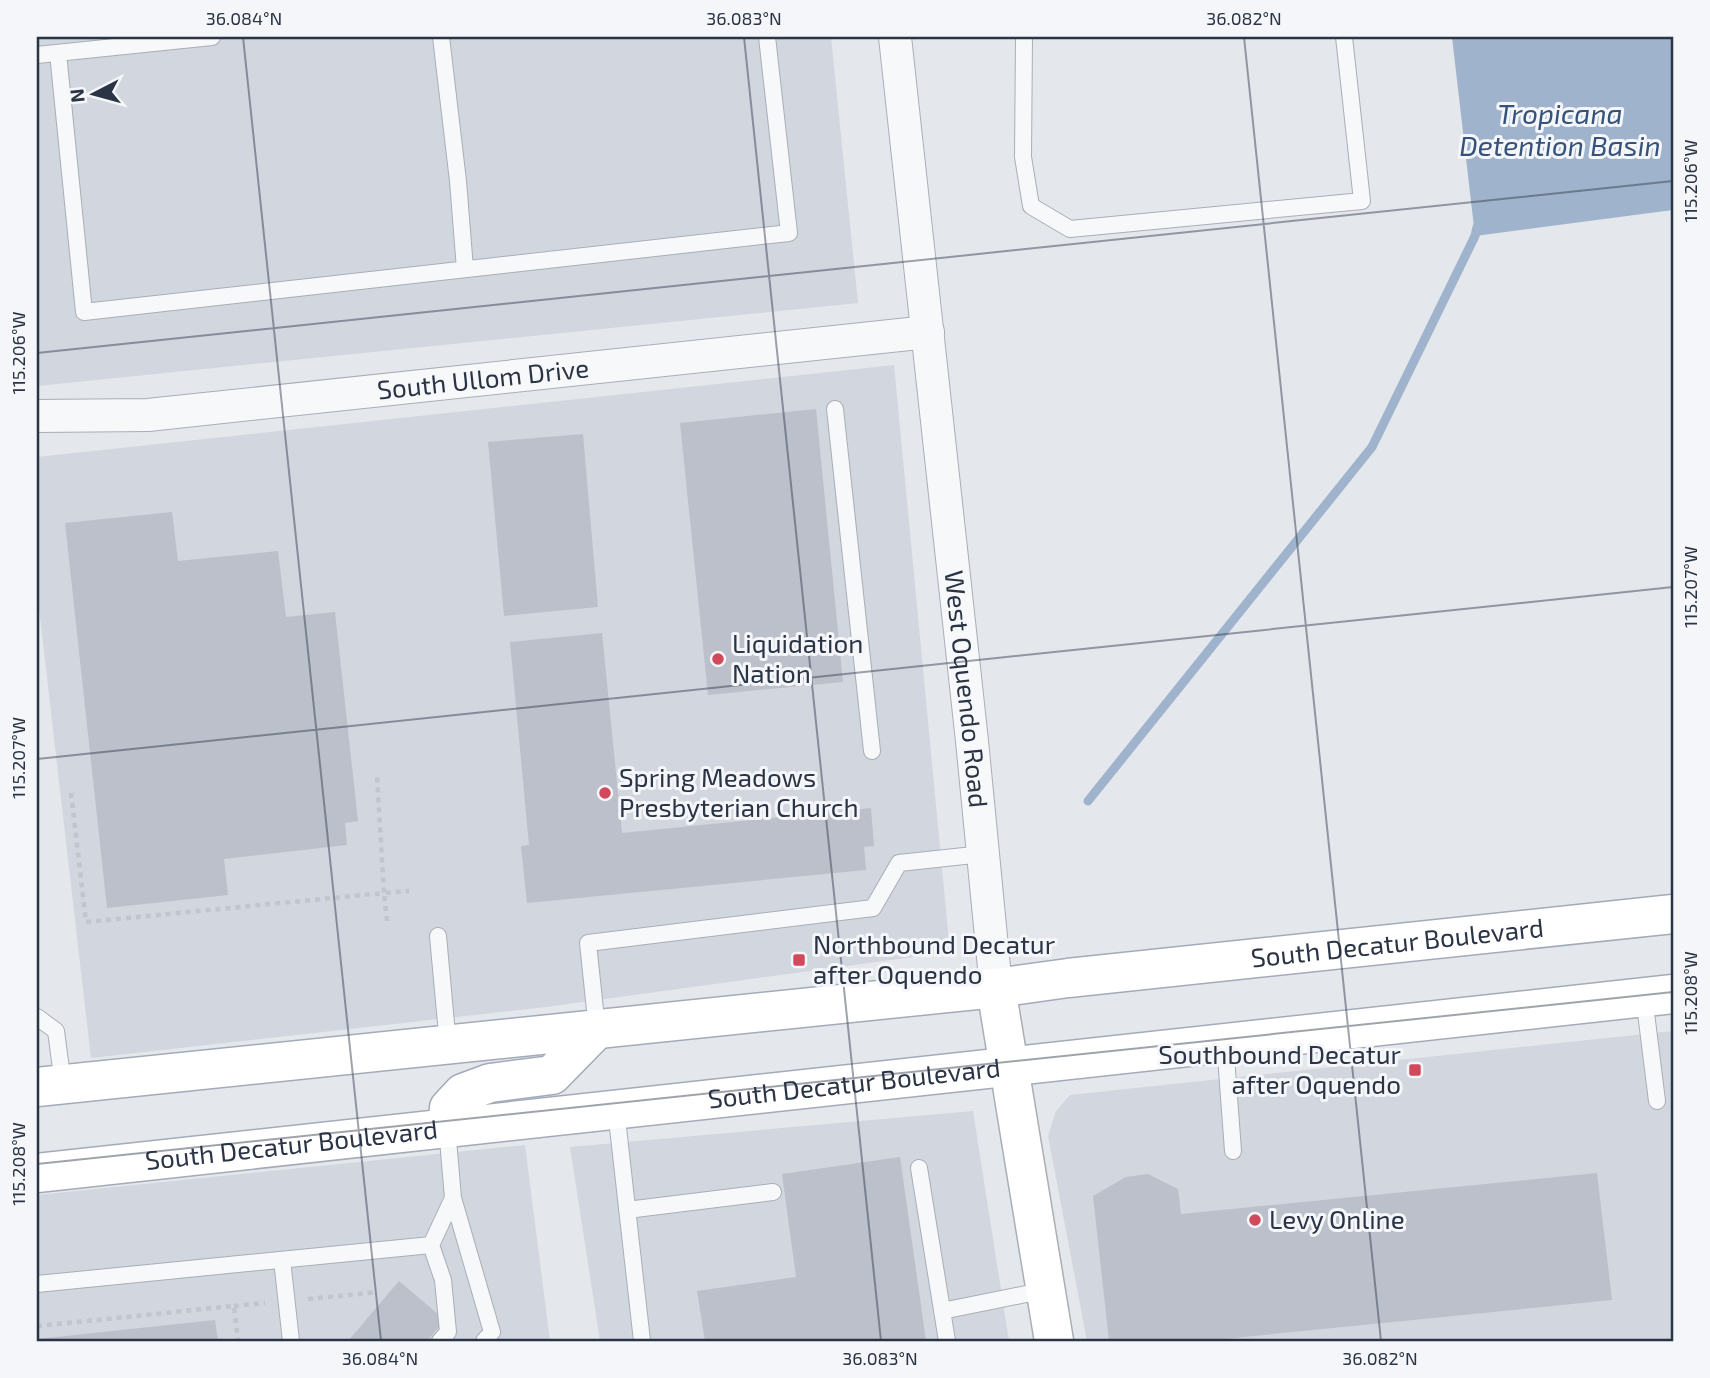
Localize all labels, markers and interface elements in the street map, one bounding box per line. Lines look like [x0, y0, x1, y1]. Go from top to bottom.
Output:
text: 36.084°N [206, 7, 282, 29]
text: 36.083°N [706, 7, 782, 29]
text: 36.082°N [1206, 7, 1282, 29]
north arrow [60, 60, 130, 130]
text: N [64, 88, 89, 104]
water label: Tropicana Detention Basin [1459, 96, 1661, 162]
text: 115.206°W [1679, 140, 1701, 222]
text: 115.206°W [7, 312, 29, 394]
street label: South Ullom Drive [375, 351, 590, 405]
text: 115.207°W [1679, 546, 1701, 628]
street label: West Oquendo Road [939, 569, 995, 809]
place label: Liquidation Nation [732, 627, 863, 688]
marker: Liquidation Nation [710, 651, 726, 667]
text: 115.207°W [7, 717, 29, 799]
place label: Spring Meadows Presbyterian Church [619, 761, 859, 822]
marker: Spring Meadows Presbyterian Church [597, 785, 613, 801]
street label: South Decatur Boulevard [1249, 911, 1545, 973]
place label: Northbound Decatur after Oquendo [813, 928, 1055, 989]
text: 115.208°W [1679, 951, 1701, 1035]
marker: Northbound Decatur after Oquendo [791, 952, 807, 968]
place label: Southbound Decatur after Oquendo [1158, 1038, 1401, 1099]
street label: South Decatur Boulevard [706, 1051, 1002, 1114]
marker: Southbound Decatur after Oquendo [1407, 1062, 1423, 1078]
street label: South Decatur Boulevard [143, 1112, 439, 1175]
text: 115.208°W [7, 1122, 29, 1206]
place label: Levy Online [1269, 1203, 1405, 1234]
marker: Levy Online [1247, 1212, 1263, 1228]
text: 36.084°N [342, 1347, 418, 1369]
text: 36.083°N [842, 1347, 918, 1369]
text: 36.082°N [1342, 1347, 1418, 1369]

